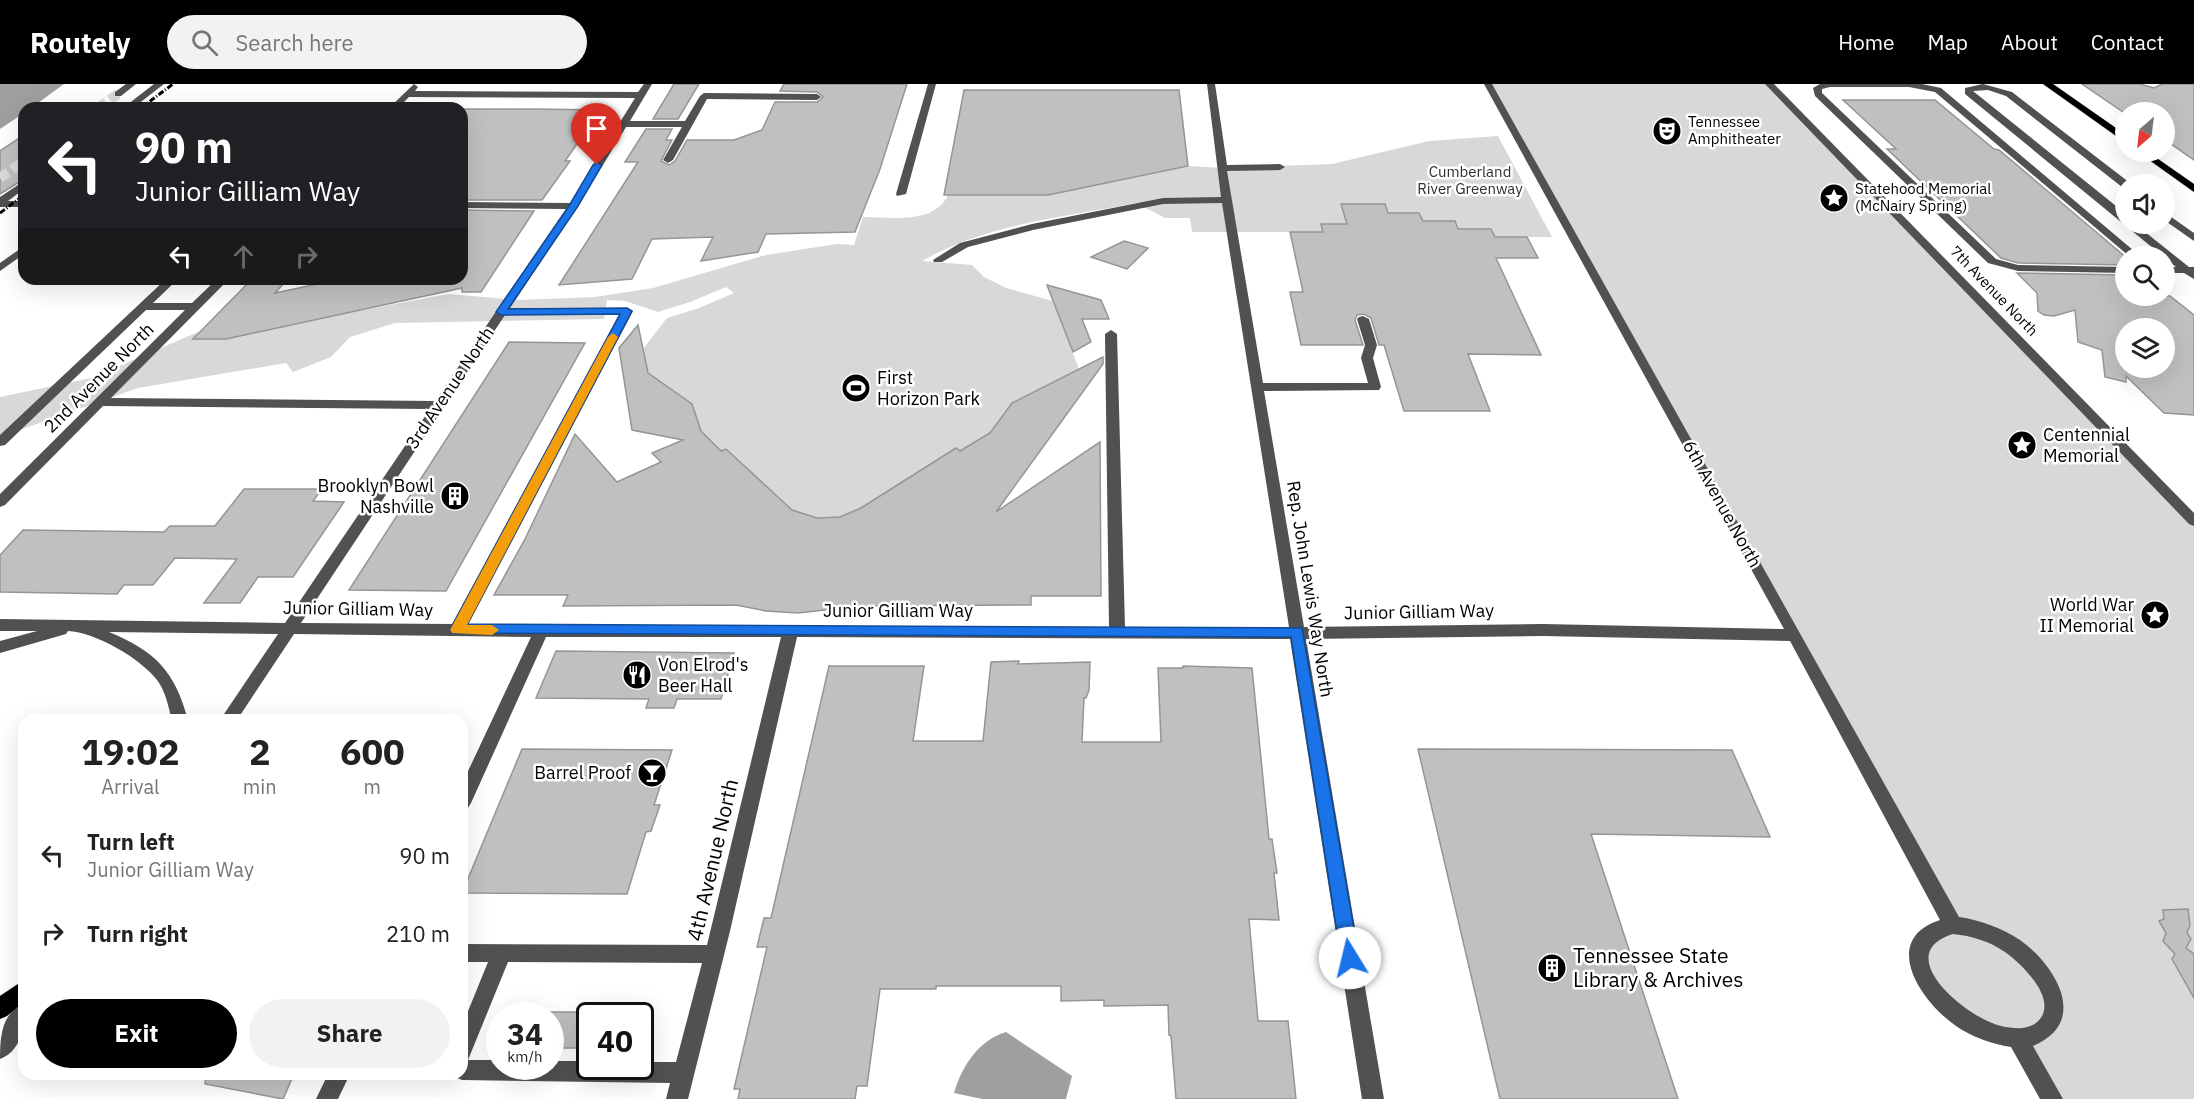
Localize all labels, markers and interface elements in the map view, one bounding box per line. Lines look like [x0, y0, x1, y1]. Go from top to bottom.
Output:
search box [167, 15, 587, 69]
text: Routely [30, 24, 131, 61]
icon: search [188, 26, 221, 59]
text: Search here [236, 28, 354, 57]
text: Home [1838, 28, 1895, 56]
text: Map [1928, 28, 1968, 56]
text: About [2001, 28, 2058, 56]
text: Contact [2091, 28, 2164, 56]
north arrow [2115, 102, 2175, 162]
map controls [2115, 102, 2175, 378]
pin [571, 103, 622, 165]
icon: arrive [580, 112, 613, 145]
place label: Tennessee Amphitheater [1688, 112, 1781, 148]
theatre icon: Tennessee Amphitheater [1651, 115, 1683, 147]
text: 90 m [135, 120, 233, 175]
icon: left [36, 126, 114, 204]
park label: Cumberland River Greenway [1417, 162, 1523, 198]
text: Junior Gilliam Way [135, 173, 360, 208]
button: sound [2115, 174, 2175, 234]
place label: Statehood Memorial (McNairy Spring) [1855, 179, 1991, 215]
place icon: Statehood Memorial (McNairy Spring) [1818, 182, 1850, 214]
icon: left [164, 240, 197, 273]
icon: ahead [227, 240, 260, 273]
icon: right [290, 240, 323, 273]
street label: 7th Avenue North [1946, 241, 2042, 340]
button: search [2115, 246, 2175, 306]
street label: 2nd Avenue North [39, 318, 158, 437]
button: layers [2115, 318, 2175, 378]
street label: 3rd Avenue North [400, 322, 499, 453]
place label: First Horizon Park [877, 366, 981, 410]
sports icon: First Horizon Park [840, 372, 872, 404]
place label: Centennial Memorial [2043, 423, 2130, 467]
place icon: Centennial Memorial [2006, 429, 2038, 461]
street label: 6th Avenue North [1678, 436, 1767, 571]
place label: Brooklyn Bowl Nashville [317, 474, 434, 518]
street label: Rep. John Lewis Way North [1282, 479, 1339, 699]
building icon: Brooklyn Bowl Nashville [439, 480, 471, 512]
place label: World War II Memorial [2039, 593, 2134, 637]
street label: Junior Gilliam Way [283, 596, 433, 621]
street label: Junior Gilliam Way [823, 599, 973, 622]
street label: Junior Gilliam Way [1344, 599, 1494, 624]
place icon: World War II Memorial [2139, 599, 2171, 631]
place label: Von Elrod's Beer Hall [658, 653, 749, 697]
restaurant icon: Von Elrod's Beer Hall [621, 659, 653, 691]
text: 19:02 [81, 728, 180, 775]
text: 2 [249, 728, 271, 775]
text: 600 [340, 728, 405, 775]
bar icon: Barrel Proof [636, 757, 668, 789]
place label: Barrel Proof [534, 761, 631, 784]
text: Arrival [101, 773, 160, 800]
text: min [243, 773, 277, 800]
text: m [364, 773, 381, 800]
street label: 4th Avenue North [680, 776, 744, 944]
text: Turn left [87, 827, 175, 856]
icon: left [36, 839, 69, 872]
text: 90 m [399, 841, 450, 870]
text: Junior Gilliam Way [87, 856, 254, 883]
icon: right [36, 917, 69, 950]
text: Turn right [87, 919, 188, 948]
text: 210 m [386, 919, 450, 948]
position arrow [1318, 926, 1382, 990]
place label: Tennessee State Library & Archives [1573, 941, 1743, 993]
building icon: Tennessee State Library & Archives [1536, 952, 1568, 984]
button: Exit [36, 999, 237, 1068]
button: Share [249, 999, 450, 1068]
speed limit sign: 40 [576, 1002, 654, 1080]
text: 34 [507, 1014, 543, 1053]
text: km/h [507, 1047, 543, 1066]

